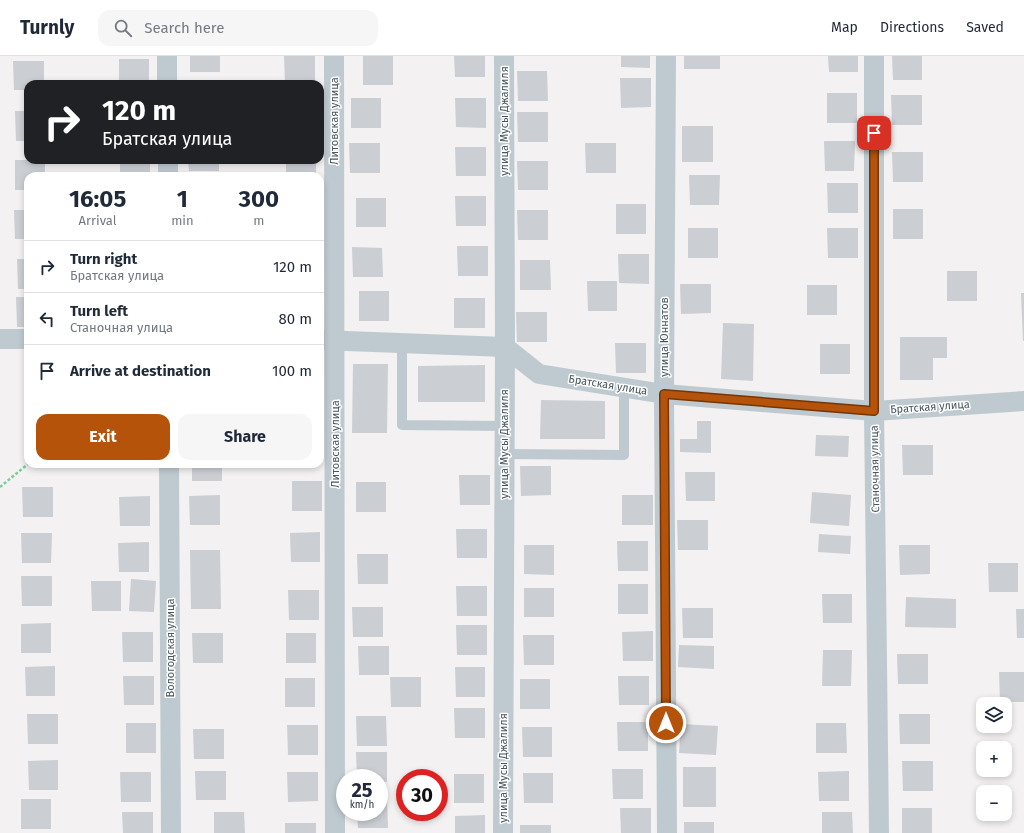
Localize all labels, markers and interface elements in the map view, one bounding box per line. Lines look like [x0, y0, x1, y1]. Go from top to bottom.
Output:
search box [98, 10, 378, 46]
text: Turnly [20, 16, 74, 39]
icon: search [112, 17, 134, 39]
text: Search here [144, 19, 224, 37]
text: Map [831, 19, 858, 36]
text: Directions [880, 19, 944, 36]
text: Saved [966, 19, 1004, 36]
street label: улица Мусы Джалиля [498, 66, 511, 176]
street label: Литовская улица [328, 77, 341, 165]
text: 120 m [102, 94, 176, 127]
icon: right [36, 96, 88, 148]
pin [857, 116, 891, 150]
icon: arrive [863, 122, 885, 144]
text: Братская улица [102, 128, 232, 150]
text: 16:05 [69, 185, 126, 213]
text: 1 [177, 185, 188, 213]
text: 300 [239, 185, 279, 213]
text: Arrival [79, 213, 117, 228]
text: min [171, 213, 194, 228]
text: m [253, 213, 264, 228]
text: Turn right [70, 250, 137, 268]
icon: right [36, 256, 58, 278]
text: 120 m [273, 258, 312, 276]
text: Братская улица [70, 268, 164, 283]
street label: улица Юннатов [658, 297, 671, 377]
text: Turn left [70, 302, 128, 320]
icon: left [36, 308, 58, 330]
text: 80 m [279, 310, 312, 328]
text: Станочная улица [70, 320, 173, 335]
icon: arrive [36, 360, 58, 382]
text: Arrive at destination [70, 362, 211, 380]
text: 100 m [272, 362, 312, 380]
street label: Братская улица [568, 372, 648, 398]
street label: улица Мусы Джалиля [498, 389, 511, 499]
street label: Братская улица [890, 398, 970, 416]
street label: Литовская улица [329, 400, 342, 488]
button: Exit [36, 414, 170, 460]
button: Share [178, 414, 312, 460]
street label: Станочная улица [868, 425, 882, 513]
street label: Вологодская улица [164, 598, 177, 698]
map controls [976, 697, 1012, 821]
button: layers [976, 697, 1012, 733]
position arrow [645, 702, 687, 744]
street label: улица Мусы Джалиля [497, 713, 510, 823]
button: + [976, 741, 1012, 777]
speed limit sign: 30 [396, 769, 448, 821]
text: 25 [351, 778, 373, 802]
button: − [976, 785, 1012, 821]
text: km/h [350, 799, 374, 811]

